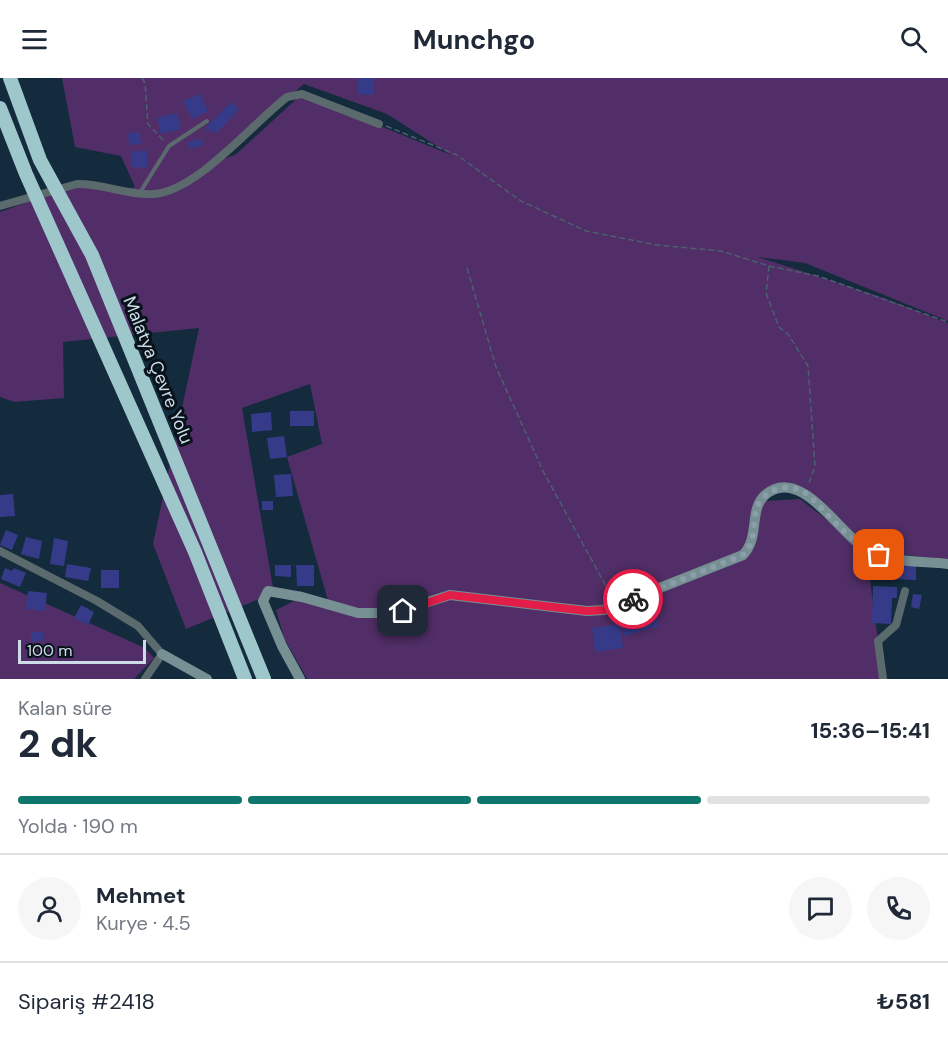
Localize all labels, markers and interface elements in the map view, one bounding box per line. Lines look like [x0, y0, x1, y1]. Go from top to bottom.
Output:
text: Munchgo [413, 22, 535, 57]
icon: menu [18, 23, 51, 56]
icon: search [897, 23, 930, 56]
street label: Malatya Çevre Yolu [117, 293, 199, 447]
pin [853, 529, 904, 580]
icon: bag [862, 538, 895, 571]
courier [603, 569, 663, 629]
icon: bike [617, 583, 650, 616]
pin [377, 585, 428, 636]
icon: home [386, 594, 419, 627]
scale bar [18, 637, 146, 664]
text: 100 m [27, 640, 72, 661]
text: Kalan süre [18, 695, 112, 721]
text: 15:36–15:41 [811, 716, 930, 745]
text: 2 dk [18, 718, 98, 769]
text: Yolda · 190 m [18, 813, 138, 839]
button: person [18, 877, 81, 940]
button: chat [789, 877, 852, 940]
button: phone [867, 877, 930, 940]
text: Mehmet [96, 881, 186, 910]
text: Kurye · 4.5 [96, 910, 191, 936]
text: Sipariş #2418 [18, 987, 155, 1016]
text: ₺581 [877, 987, 930, 1016]

